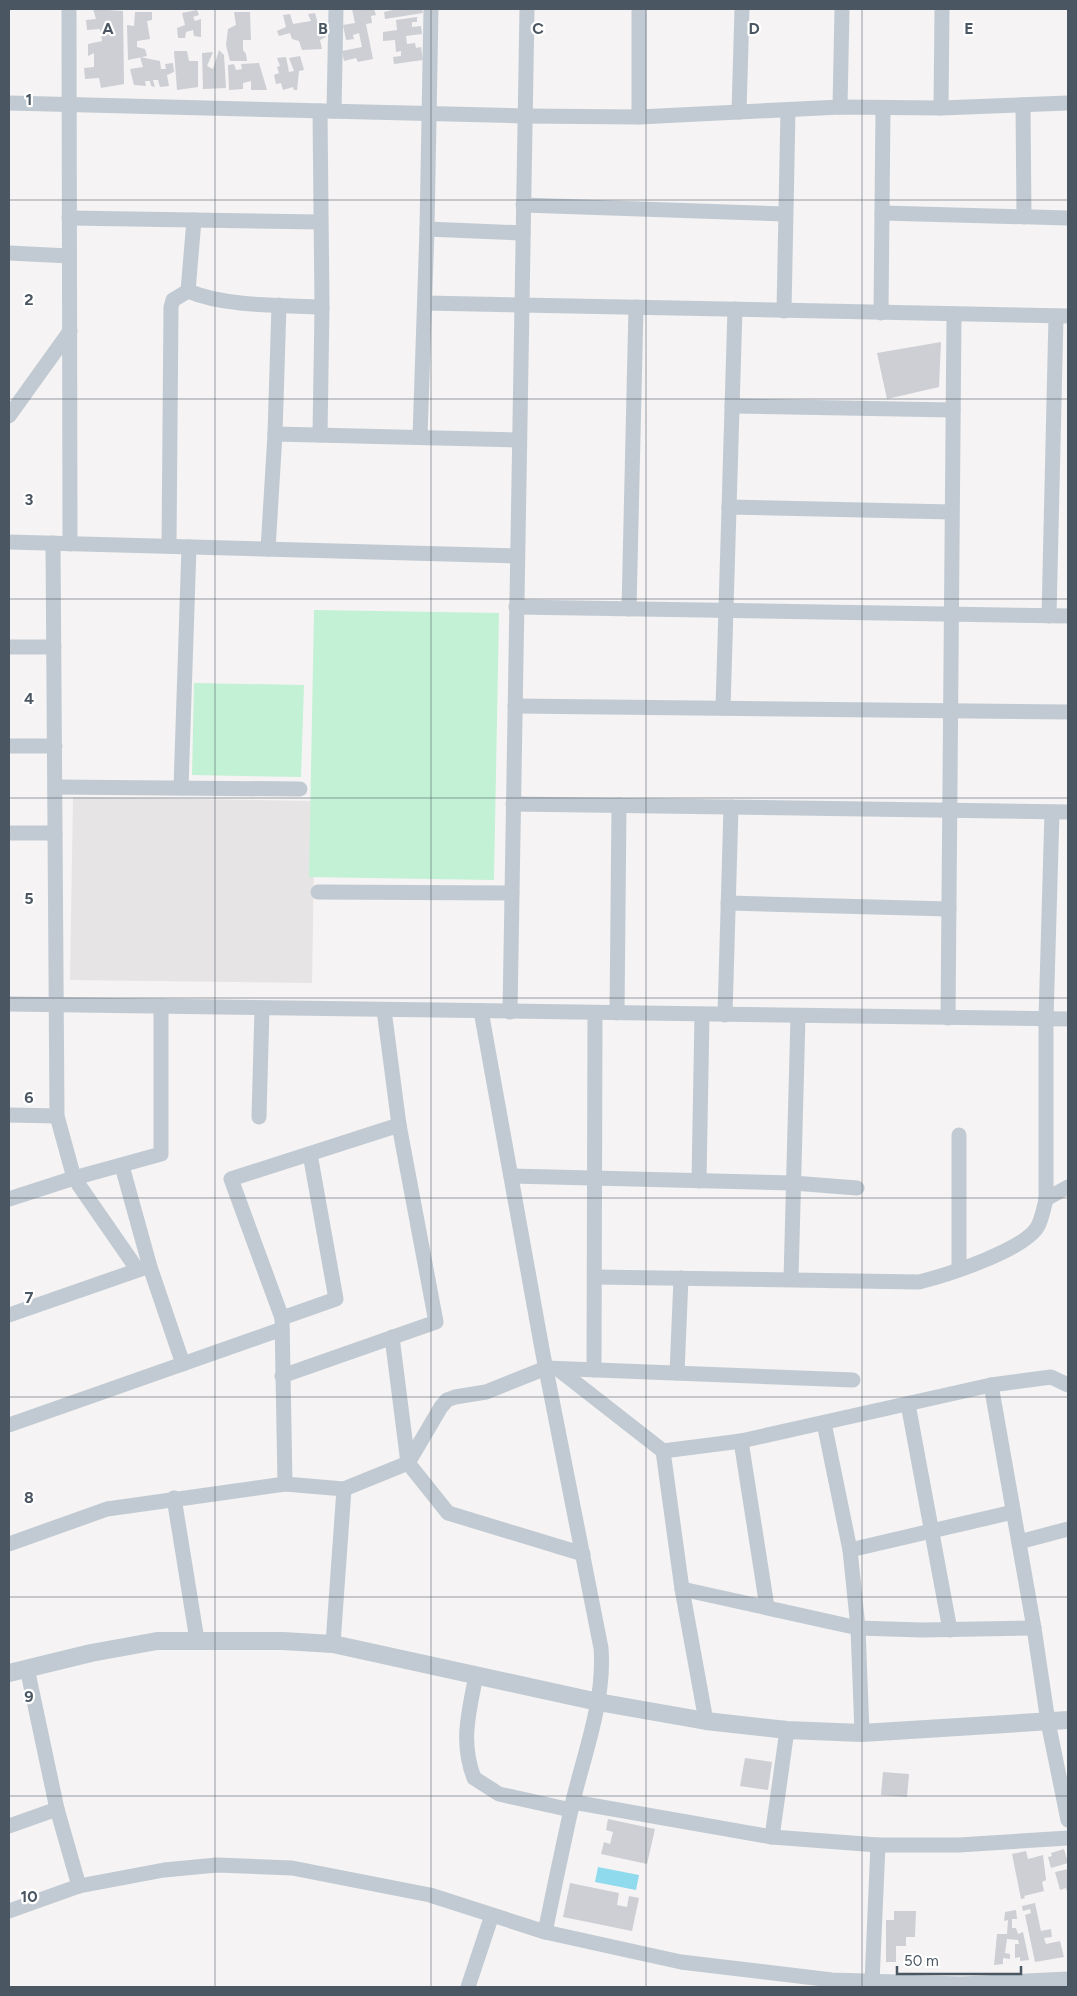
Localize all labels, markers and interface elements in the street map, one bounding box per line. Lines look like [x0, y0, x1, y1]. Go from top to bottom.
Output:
text: A [102, 19, 114, 38]
text: B [318, 19, 328, 38]
text: C [532, 19, 544, 38]
text: D [748, 19, 760, 38]
text: E [964, 19, 974, 38]
text: 1 [26, 90, 32, 109]
text: 2 [24, 290, 34, 309]
text: 3 [25, 490, 34, 509]
text: 4 [24, 689, 34, 708]
text: 5 [24, 889, 34, 908]
text: 6 [24, 1088, 34, 1107]
text: 7 [25, 1288, 34, 1307]
text: 8 [24, 1488, 34, 1507]
text: 9 [24, 1687, 34, 1706]
text: 10 [20, 1887, 38, 1906]
scale bar [897, 1944, 1021, 1976]
text: 50 m [904, 1952, 939, 1970]

